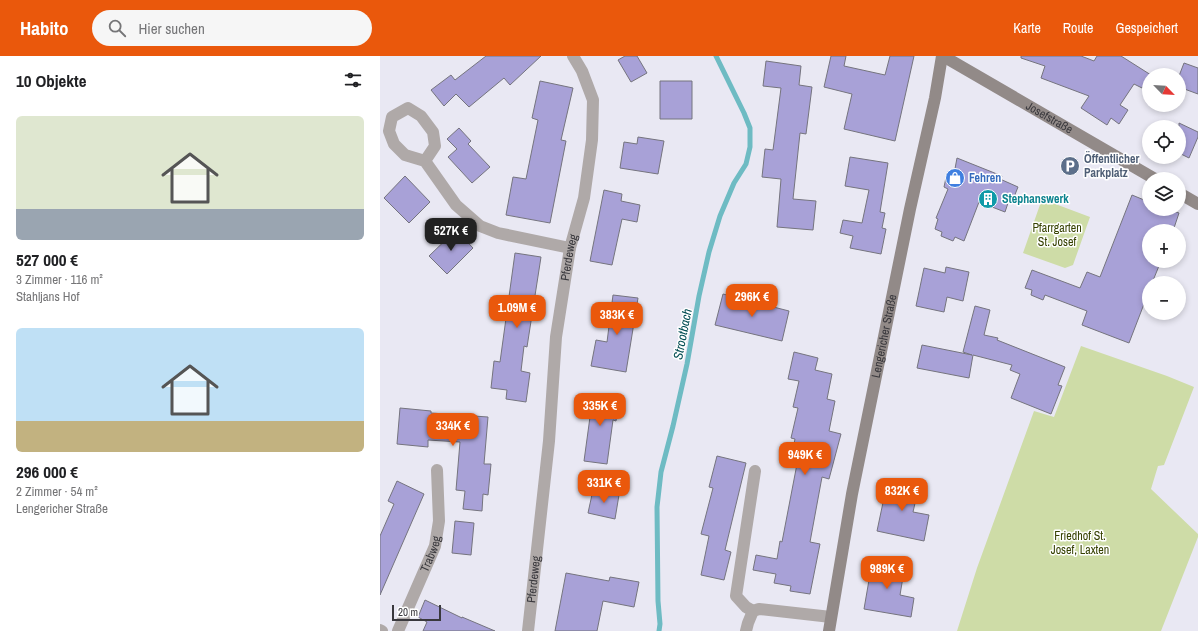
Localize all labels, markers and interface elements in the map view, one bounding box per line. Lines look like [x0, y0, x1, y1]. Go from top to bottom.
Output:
search box [92, 10, 372, 46]
text: Habito [20, 15, 68, 41]
icon: search [106, 17, 128, 39]
text: Hier suchen [138, 18, 205, 39]
text: Karte [1013, 19, 1041, 37]
text: Route [1063, 19, 1093, 37]
text: Gespeichert [1115, 19, 1178, 37]
north arrow [1142, 68, 1186, 112]
map controls [1142, 68, 1186, 320]
text: 10 Objekte [16, 69, 87, 92]
icon: filters [342, 69, 364, 91]
street label: Josefstraße [1023, 98, 1076, 138]
button: locate [1142, 120, 1186, 164]
icon: home [154, 142, 226, 214]
place label: Öffentlicher Parkplatz [1084, 150, 1139, 181]
parking icon: Öffentlicher Parkplatz [1059, 155, 1081, 177]
shop icon: Fehren [944, 167, 966, 189]
place label: Fehren [969, 170, 1001, 186]
button: layers [1142, 172, 1186, 216]
building icon: Stephanswerk [977, 188, 999, 210]
place label: Stephanswerk [1002, 191, 1069, 207]
pin: 527K € [418, 218, 484, 252]
park label: Pfarrgarten St. Josef [1032, 220, 1082, 250]
text: 527K € [434, 222, 468, 239]
button: + [1142, 224, 1186, 268]
street label: Pferdeweg [557, 232, 582, 282]
text: 527 000 € [16, 248, 78, 271]
text: 3 Zimmer · 116 m² [16, 271, 103, 288]
button: − [1142, 276, 1186, 320]
pin: 296K € [719, 284, 785, 318]
text: Stahljans Hof [16, 288, 79, 305]
text: 296K € [735, 288, 769, 305]
street label: Lengericher Straße [868, 293, 900, 379]
pin: 1.09M € [480, 295, 554, 329]
text: 1.09M € [498, 299, 536, 316]
pin: 383K € [584, 302, 650, 336]
text: 383K € [600, 306, 634, 323]
water label: Strootbach [669, 307, 696, 361]
icon: home [154, 354, 226, 426]
pin: 335K € [567, 393, 633, 427]
text: 335K € [583, 397, 617, 414]
pin: 334K € [420, 413, 486, 447]
text: 334K € [436, 417, 470, 434]
pin: 949K € [772, 442, 838, 476]
text: 949K € [788, 446, 822, 463]
text: 296 000 € [16, 460, 78, 483]
pin: 331K € [571, 470, 637, 504]
text: 331K € [587, 474, 621, 491]
pin: 832K € [869, 478, 935, 512]
text: 832K € [885, 482, 919, 499]
text: 2 Zimmer · 54 m² [16, 483, 98, 500]
text: Lengericher Straße [16, 500, 108, 517]
park label: Friedhof St. Josef, Laxten [1051, 528, 1109, 558]
street label: Trabweg [417, 534, 445, 575]
street label: Pferdeweg [523, 554, 544, 604]
pin: 989K € [854, 556, 920, 590]
text: 989K € [870, 560, 904, 577]
scale bar [392, 603, 441, 622]
text: 20 m [398, 605, 418, 619]

